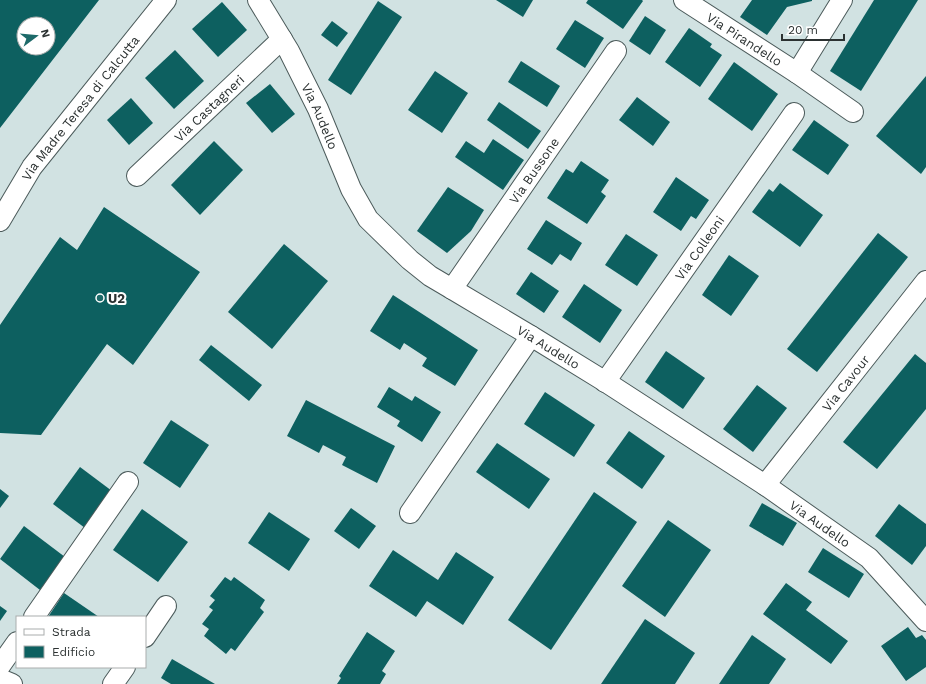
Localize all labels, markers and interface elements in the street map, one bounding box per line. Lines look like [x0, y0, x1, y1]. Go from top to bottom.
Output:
street label: Via Pirandello [704, 10, 785, 69]
north arrow [16, 16, 56, 56]
scale bar [782, 16, 844, 42]
text: 20 m [788, 23, 818, 37]
text: N [38, 28, 53, 39]
street label: Via Madre Teresa di Calcutta [19, 32, 143, 183]
street label: Via Castagneri [171, 72, 247, 145]
street label: Via Audello [298, 81, 341, 152]
street label: Via Bussone [506, 135, 562, 207]
street label: Via Colleoni [672, 213, 727, 283]
place label: U2 [108, 291, 125, 306]
marker: U2 [95, 293, 105, 303]
street label: Via Audello [514, 322, 583, 372]
street label: Via Cavour [819, 352, 873, 414]
street label: Via Audello [786, 498, 853, 551]
legend [16, 616, 146, 668]
text: Strada [52, 625, 91, 639]
text: Edificio [52, 645, 95, 659]

